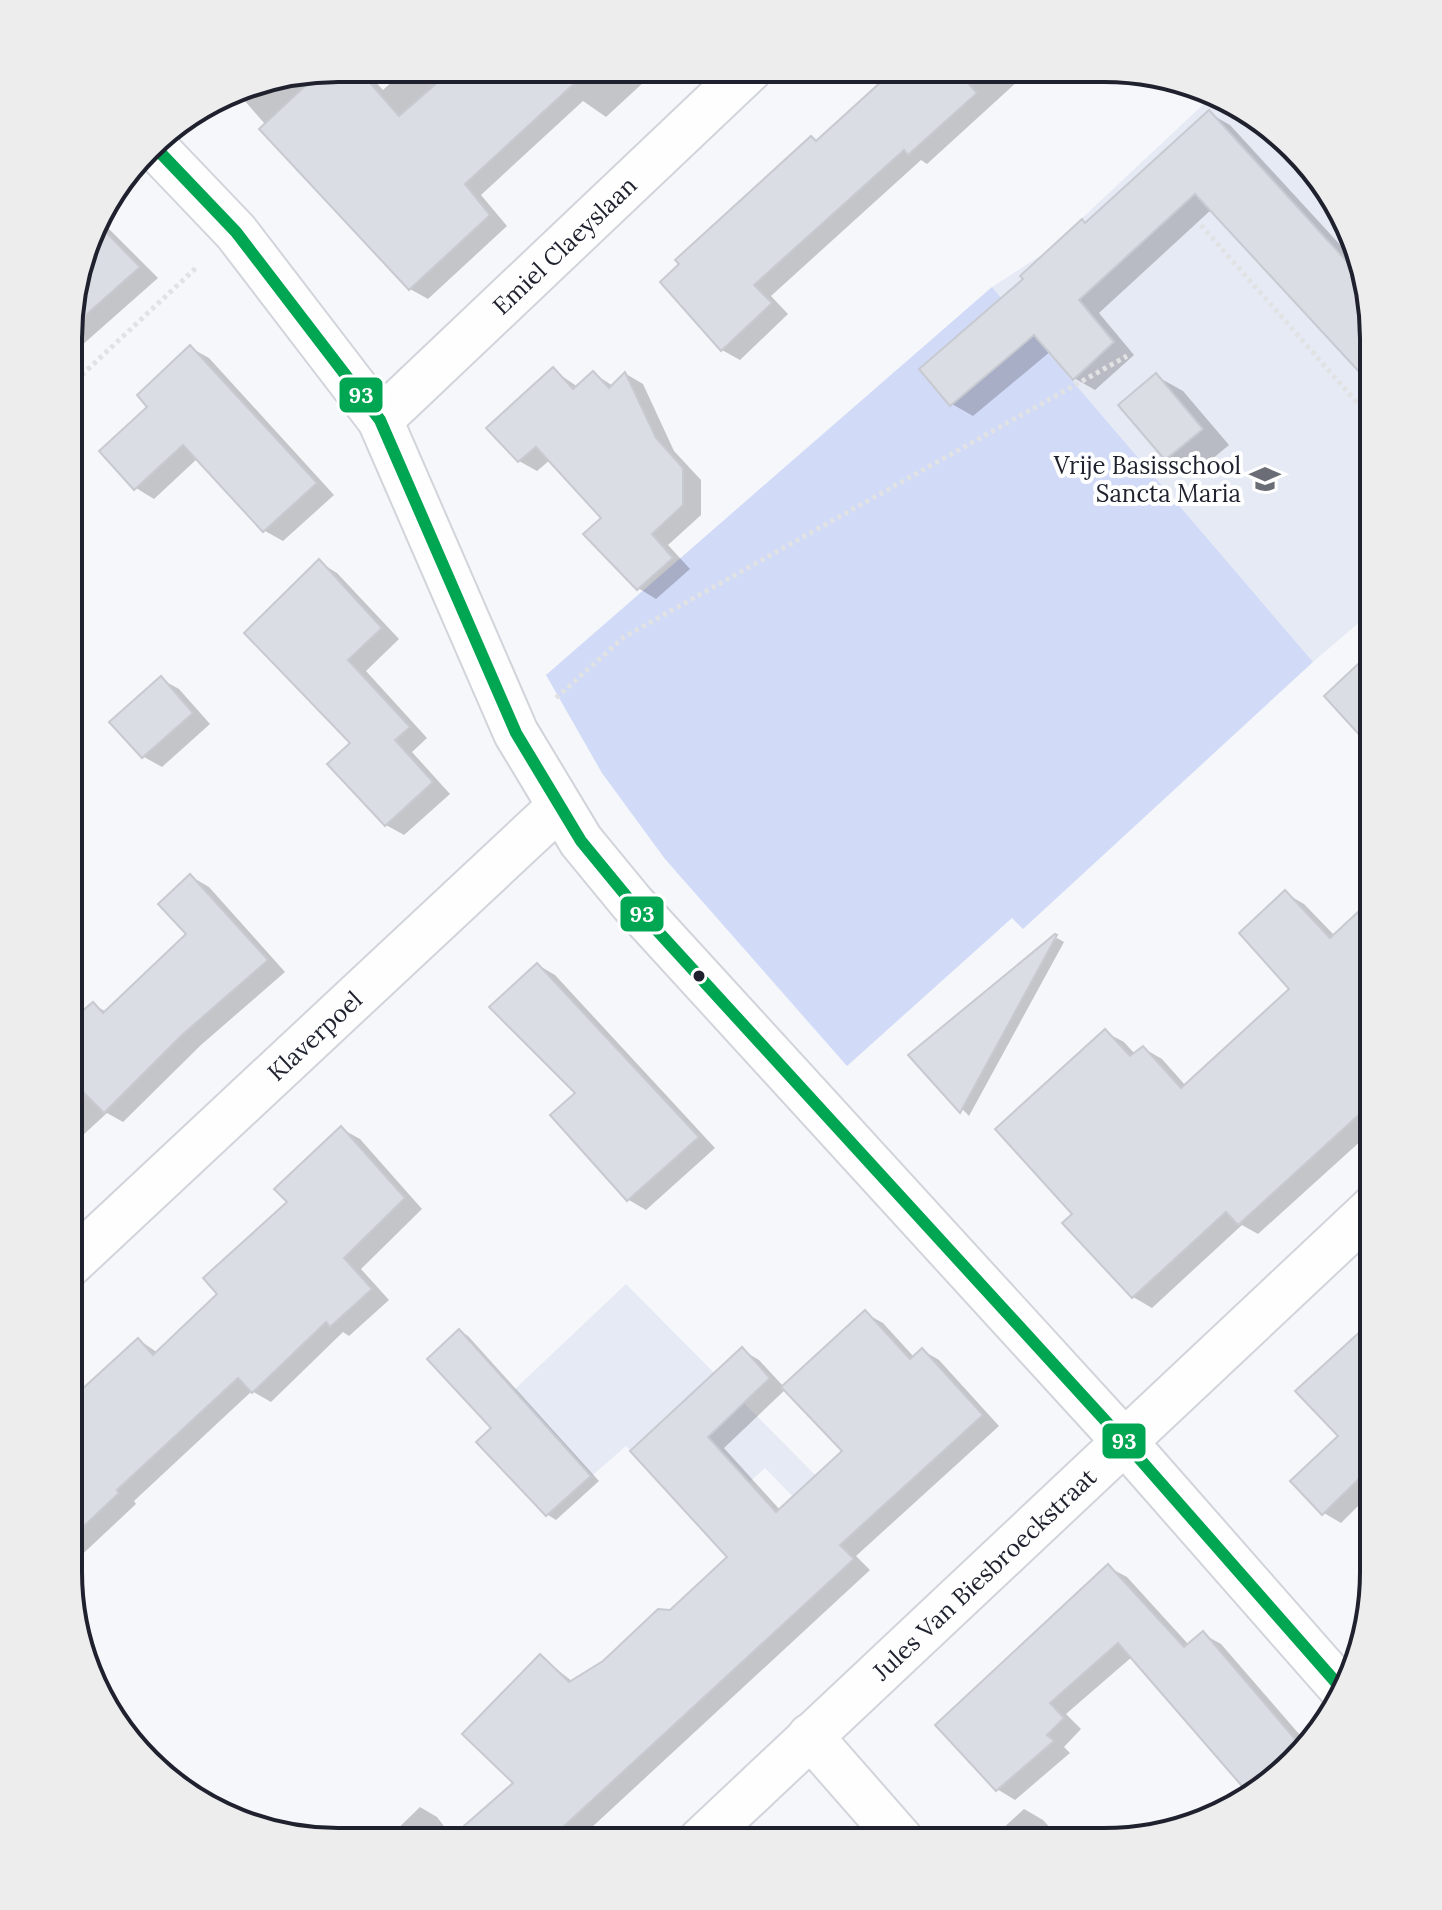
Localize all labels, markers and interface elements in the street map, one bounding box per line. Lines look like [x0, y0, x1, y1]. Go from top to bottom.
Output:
street label: Emiel Claeyslaan [486, 169, 643, 321]
line badge: 93 [338, 376, 384, 414]
text: 93 [349, 381, 374, 409]
place label: Vrije Basisschool Sancta Maria [1053, 450, 1241, 509]
school or university icon: Vrije Basisschool Sancta Maria [1248, 462, 1282, 496]
line badge: 93 [619, 895, 665, 933]
text: 93 [630, 900, 655, 928]
unlabelled marker [691, 968, 707, 984]
street label: Klaverpoel [261, 984, 368, 1087]
line badge: 93 [1101, 1422, 1147, 1460]
text: 93 [1112, 1427, 1137, 1455]
street label: Jules Van Biesbroeckstraat [865, 1461, 1103, 1687]

